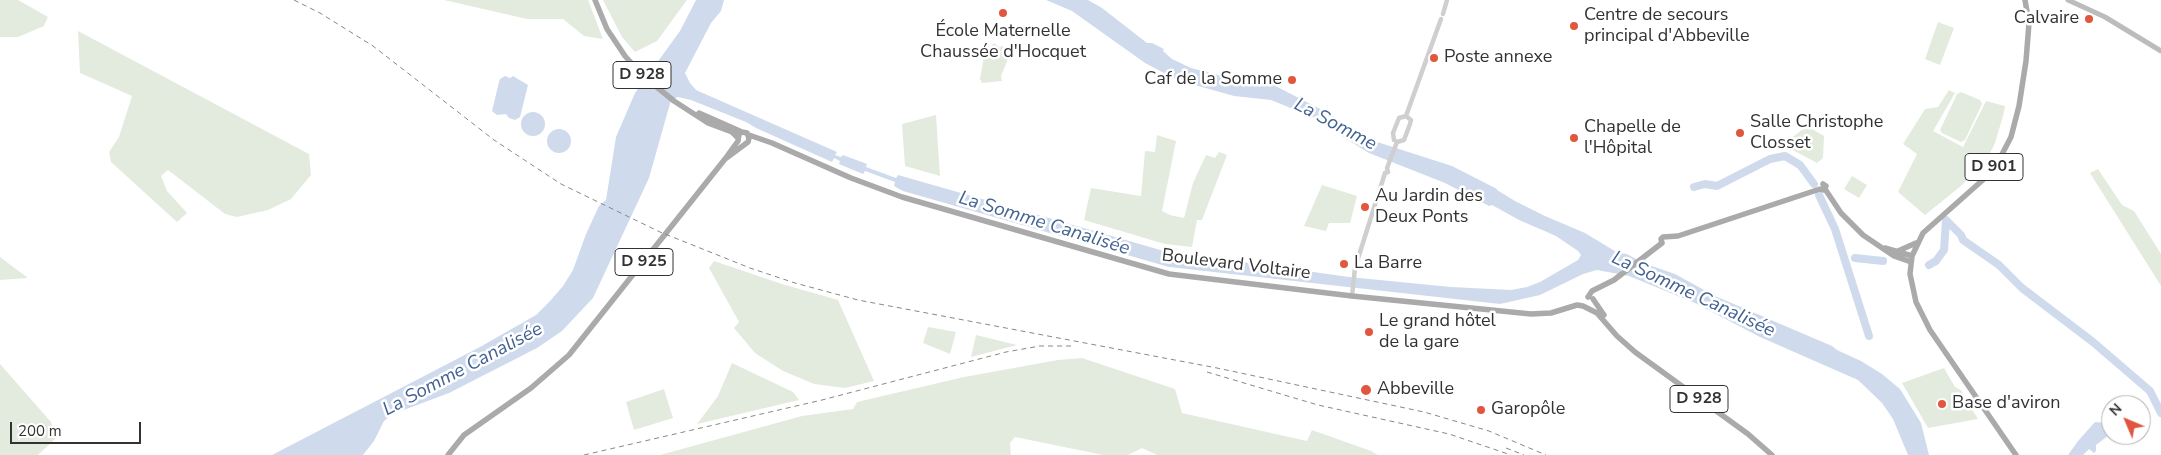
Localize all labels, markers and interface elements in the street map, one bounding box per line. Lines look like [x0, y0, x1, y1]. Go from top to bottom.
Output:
place label: Centre de secours principal d'Abbeville [1584, 5, 1749, 48]
marker: École Maternelle Chaussée d'Hocquet [997, 7, 1009, 19]
place label: Calvaire [2014, 8, 2079, 30]
marker: Calvaire [2083, 13, 2095, 25]
marker: Centre de secours principal d'Abbeville [1568, 20, 1580, 32]
place label: École Maternelle Chaussée d'Hocquet [920, 21, 1086, 64]
place label: Poste annexe [1444, 47, 1552, 69]
marker: Poste annexe [1428, 52, 1440, 64]
road number: D 928 [613, 62, 671, 88]
place label: Caf de la Somme [1144, 69, 1282, 91]
marker: Caf de la Somme [1286, 74, 1298, 86]
water label: La Somme [1290, 94, 1380, 156]
place label: Salle Christophe Closset [1750, 112, 1883, 154]
place label: Chapelle de l'Hôpital [1584, 117, 1681, 160]
marker: Salle Christophe Closset [1734, 127, 1746, 139]
marker: Chapelle de l'Hôpital [1568, 132, 1580, 144]
road number: D 901 [1965, 154, 2023, 180]
place label: Au Jardin des Deux Ponts [1375, 186, 1483, 228]
water label: La Somme Canalisée [956, 187, 1132, 261]
marker: Au Jardin des Deux Ponts [1359, 201, 1371, 213]
street label: Boulevard Voltaire [1160, 245, 1312, 285]
water label: La Somme Canalisée [1608, 247, 1778, 343]
road number: D 925 [615, 248, 673, 276]
place label: La Barre [1354, 253, 1422, 275]
marker: La Barre [1338, 258, 1350, 270]
place label: Le grand hôtel de la gare [1379, 311, 1496, 354]
water label: La Somme Canalisée [379, 318, 547, 422]
marker: Le grand hôtel de la gare [1363, 326, 1375, 338]
place label: Abbeville [1377, 379, 1454, 401]
marker: Abbeville [1359, 383, 1373, 397]
road number: D 928 [1670, 386, 1728, 412]
place label: Base d'aviron [1952, 393, 2060, 415]
north arrow [2101, 395, 2151, 445]
marker: Base d'aviron [1936, 398, 1948, 410]
place label: Garopôle [1491, 399, 1565, 421]
text: N [2105, 399, 2126, 420]
marker: Garopôle [1475, 404, 1487, 416]
scale bar [12, 412, 144, 444]
text: 200 m [18, 421, 62, 441]

